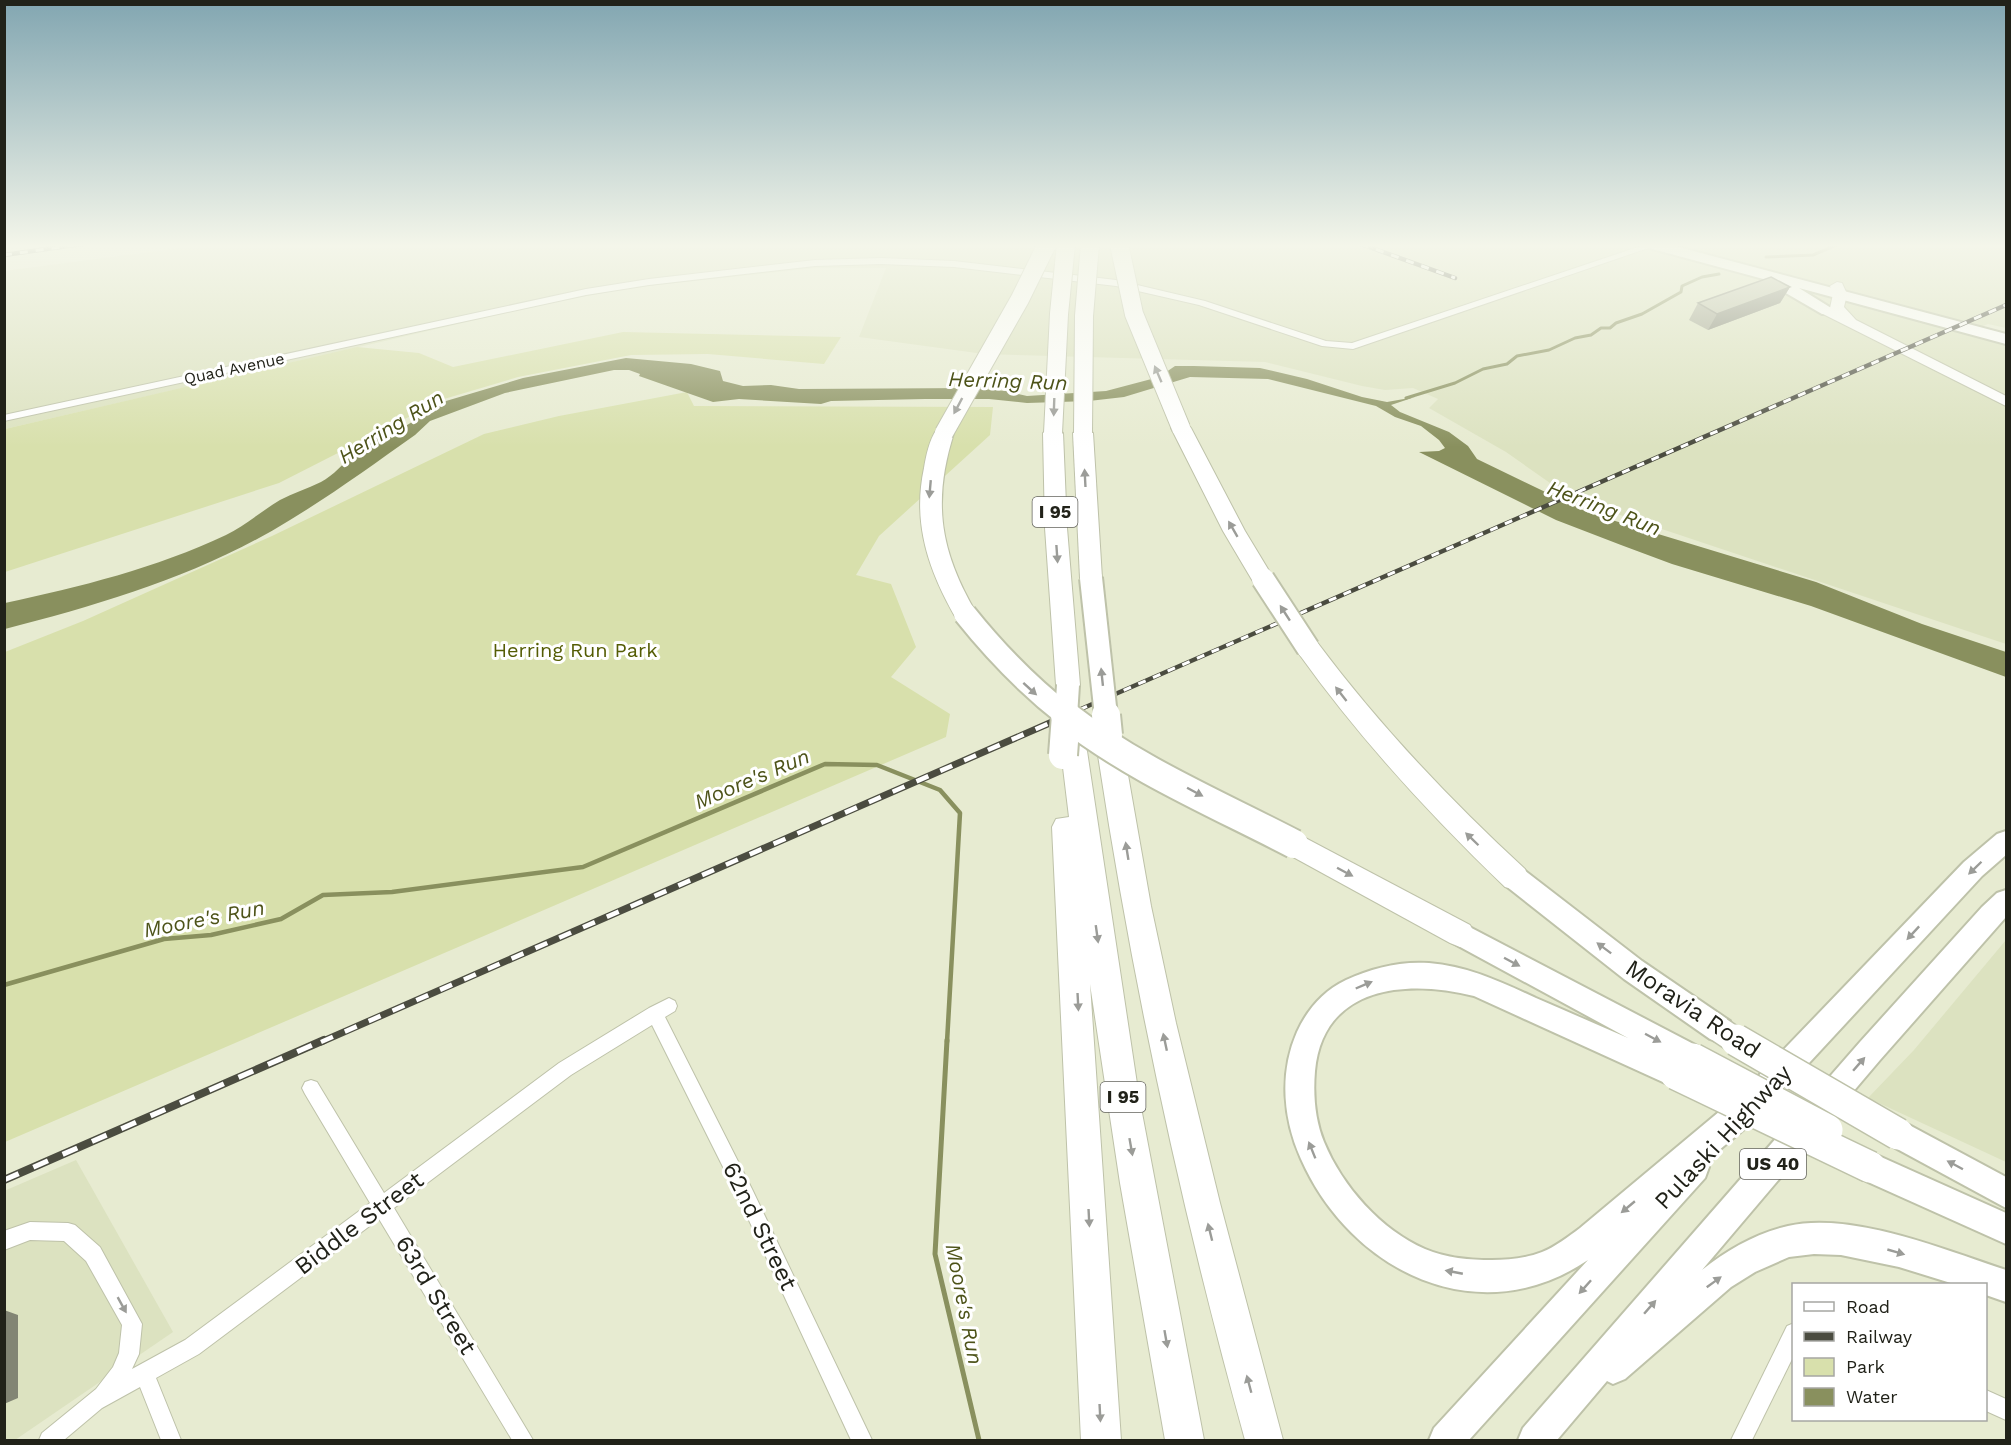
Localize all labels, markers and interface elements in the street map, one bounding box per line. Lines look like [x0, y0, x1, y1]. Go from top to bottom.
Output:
street label: Quad Avenue [182, 349, 286, 388]
one-way arrow [1153, 365, 1163, 383]
water label: Herring Run [948, 366, 1068, 395]
water label: Herring Run [333, 384, 448, 469]
one-way arrow [954, 397, 964, 415]
one-way arrow [1049, 398, 1059, 417]
one-way arrow [1080, 469, 1089, 488]
water label: Herring Run [1544, 474, 1664, 541]
one-way arrow [925, 480, 935, 499]
road number: I 95 [1032, 497, 1078, 527]
one-way arrow [1228, 520, 1238, 537]
one-way arrow [1053, 545, 1062, 564]
one-way arrow [1280, 605, 1291, 621]
park label: Herring Run Park [492, 638, 658, 662]
one-way arrow [1097, 667, 1107, 686]
one-way arrow [1023, 682, 1038, 696]
one-way arrow [1336, 687, 1348, 702]
water label: Moore's Run [691, 743, 813, 814]
one-way arrow [1187, 787, 1204, 797]
one-way arrow [1466, 832, 1480, 846]
one-way arrow [1122, 841, 1131, 860]
one-way arrow [1968, 861, 1982, 875]
one-way arrow [1337, 867, 1354, 877]
water label: Moore's Run [141, 895, 266, 942]
one-way arrow [1093, 924, 1102, 943]
one-way arrow [1907, 926, 1921, 940]
one-way arrow [1596, 941, 1612, 954]
street label: Moravia Road [1621, 954, 1765, 1064]
one-way arrow [1504, 957, 1521, 967]
one-way arrow [1355, 980, 1373, 989]
one-way arrow [1073, 993, 1082, 1012]
one-way arrow [1160, 1032, 1169, 1051]
one-way arrow [1645, 1033, 1662, 1043]
one-way arrow [1852, 1057, 1865, 1072]
street label: Pulaski Highway [1649, 1058, 1798, 1215]
road number: I 95 [1100, 1082, 1146, 1112]
one-way arrow [1127, 1137, 1136, 1156]
one-way arrow [1307, 1141, 1316, 1159]
road number: US 40 [1740, 1149, 1806, 1179]
street label: 62nd Street [717, 1157, 803, 1295]
one-way arrow [1946, 1160, 1963, 1170]
street label: Biddle Street [289, 1166, 429, 1280]
one-way arrow [1620, 1201, 1636, 1214]
one-way arrow [1085, 1208, 1094, 1227]
one-way arrow [1205, 1222, 1214, 1240]
street label: 63rd Street [390, 1231, 482, 1359]
water label: Moore's Run [941, 1241, 988, 1366]
one-way arrow [1887, 1248, 1905, 1257]
one-way arrow [1445, 1267, 1463, 1277]
one-way arrow [1706, 1277, 1721, 1289]
one-way arrow [1578, 1280, 1592, 1295]
legend [1792, 1283, 1987, 1421]
text: Road [1846, 1296, 1890, 1317]
one-way arrow [117, 1297, 127, 1314]
one-way arrow [1643, 1300, 1656, 1315]
text: Railway [1846, 1326, 1913, 1347]
one-way arrow [1161, 1329, 1170, 1348]
text: Park [1846, 1356, 1885, 1377]
one-way arrow [1244, 1375, 1253, 1393]
text: Water [1846, 1386, 1898, 1407]
one-way arrow [1095, 1403, 1104, 1422]

